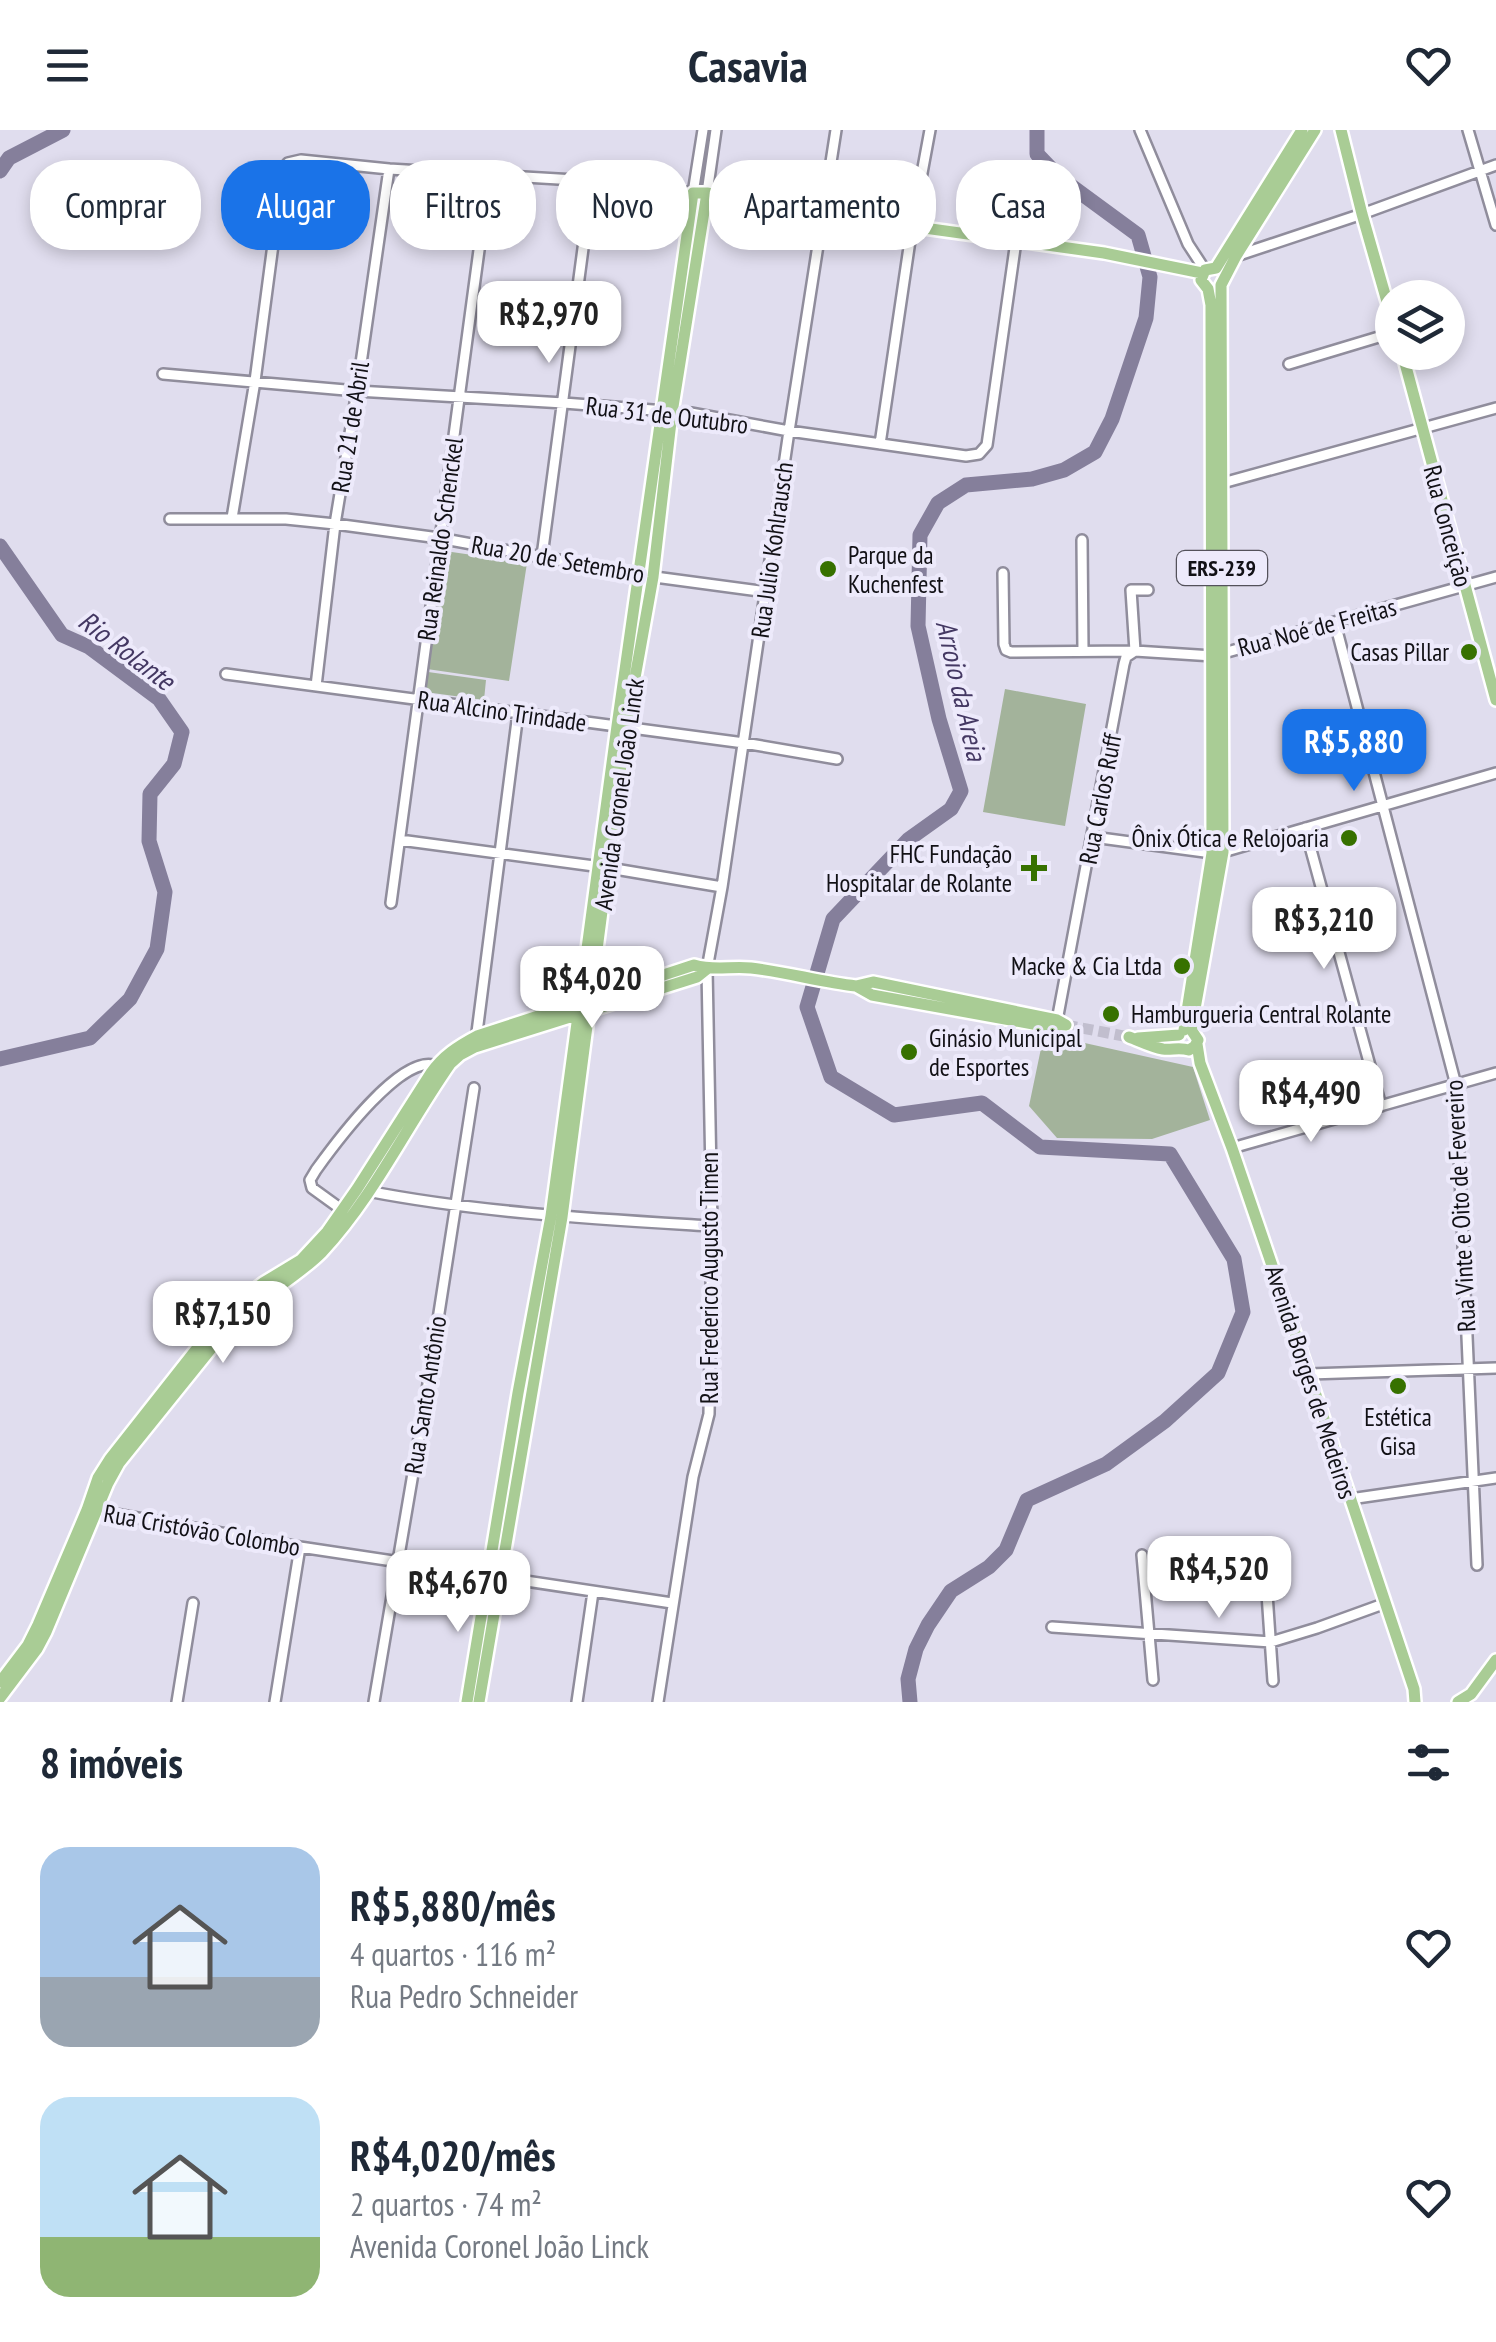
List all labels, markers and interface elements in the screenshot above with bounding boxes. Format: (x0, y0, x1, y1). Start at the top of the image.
text: Casavia (688, 36, 808, 94)
icon: menu (40, 38, 95, 93)
icon: heart (1401, 38, 1456, 93)
chip: Comprar (30, 160, 201, 250)
chip: Alugar (221, 160, 370, 250)
chip: Filtros (390, 160, 536, 250)
chip: Novo (556, 160, 689, 250)
chip: Apartamento (709, 160, 936, 250)
chip: Casa (956, 160, 1081, 250)
map controls (1375, 280, 1465, 370)
button: layers (1375, 280, 1465, 370)
pin: R$2,970 (457, 281, 641, 366)
text: R$2,970 (499, 292, 599, 334)
street label: Rua 21 de Abril (324, 359, 376, 495)
street label: Rua 31 de Outubro (584, 389, 750, 441)
street label: Rua Reinaldo Schenckel (410, 435, 470, 643)
street label: Rua Julio Kohlrausch (744, 460, 800, 640)
street label: Rua Conceição (1416, 462, 1480, 590)
street label: Rua 20 de Setembro (469, 528, 647, 590)
place label: Parque da Kuchenfest (848, 539, 944, 600)
road number: ERS-239 (1177, 551, 1267, 585)
marker: Parque da Kuchenfest (817, 558, 839, 580)
street label: Rua Noé de Freitas (1234, 590, 1400, 664)
water label: Rio Rolante (72, 602, 184, 700)
water label: Arroio da Areia (928, 616, 997, 766)
place label: Casas Pillar (1350, 636, 1449, 668)
marker: Casas Pillar (1458, 641, 1480, 663)
street label: Avenida Coronel João Linck (587, 676, 651, 912)
street label: Rua Alcino Trindade (416, 683, 588, 739)
pin: R$5,880 (1262, 709, 1446, 794)
text: R$5,880 (1304, 720, 1404, 762)
street label: Rua Carlos Ruff (1072, 730, 1129, 867)
place label: Ônix Ótica e Relojoaria (1132, 822, 1329, 854)
marker: Ônix Ótica e Relojoaria (1338, 827, 1360, 849)
place label: FHC Fundação Hospitalar de Rolante (826, 838, 1012, 899)
marker: FHC Fundação Hospitalar de Rolante (1021, 855, 1047, 881)
pin: R$3,210 (1232, 887, 1416, 972)
text: R$3,210 (1274, 898, 1374, 940)
pin: R$4,020 (500, 946, 684, 1031)
place label: Macke & Cia Ltda (1011, 950, 1162, 982)
marker: Macke & Cia Ltda (1171, 955, 1193, 977)
text: R$4,020 (542, 957, 642, 999)
place label: Hamburgueria Central Rolante (1131, 998, 1391, 1030)
marker: Hamburgueria Central Rolante (1100, 1003, 1122, 1025)
place label: Ginásio Municipal de Esportes (929, 1022, 1082, 1083)
marker: Ginásio Municipal de Esportes (898, 1041, 920, 1063)
pin: R$4,490 (1219, 1060, 1403, 1145)
text: R$4,490 (1261, 1071, 1361, 1113)
street label: Rua Vinte e Oito de Fevereiro (1437, 1079, 1483, 1333)
street label: Rua Frederico Augusto Timen (693, 1152, 725, 1404)
street label: Avenida Borges de Medeiros (1258, 1261, 1364, 1503)
pin: R$7,150 (131, 1281, 315, 1366)
text: R$7,150 (175, 1292, 271, 1334)
street label: Rua Santo Antônio (397, 1314, 453, 1476)
marker: Estética Gisa (1387, 1375, 1409, 1397)
place label: Estética Gisa (1364, 1401, 1432, 1462)
street label: Rua Cristóvão Colombo (101, 1497, 303, 1563)
pin: R$4,520 (1127, 1536, 1311, 1621)
text: R$4,520 (1169, 1547, 1269, 1589)
pin: R$4,670 (366, 1550, 550, 1635)
text: R$4,670 (408, 1561, 508, 1603)
text: 8 imóveis (40, 1735, 183, 1790)
icon: filters (1401, 1735, 1456, 1790)
text: R$5,880/mês (350, 1878, 556, 1933)
icon: home (120, 1887, 240, 2007)
icon: heart (1401, 1920, 1456, 1975)
text: 4 quartos · 116 m² (350, 1933, 556, 1975)
text: Rua Pedro Schneider (350, 1975, 578, 2017)
text: R$4,020/mês (350, 2128, 556, 2183)
icon: home (120, 2137, 240, 2257)
icon: heart (1401, 2170, 1456, 2225)
text: 2 quartos · 74 m² (350, 2183, 542, 2225)
text: Avenida Coronel João Linck (350, 2225, 649, 2267)

